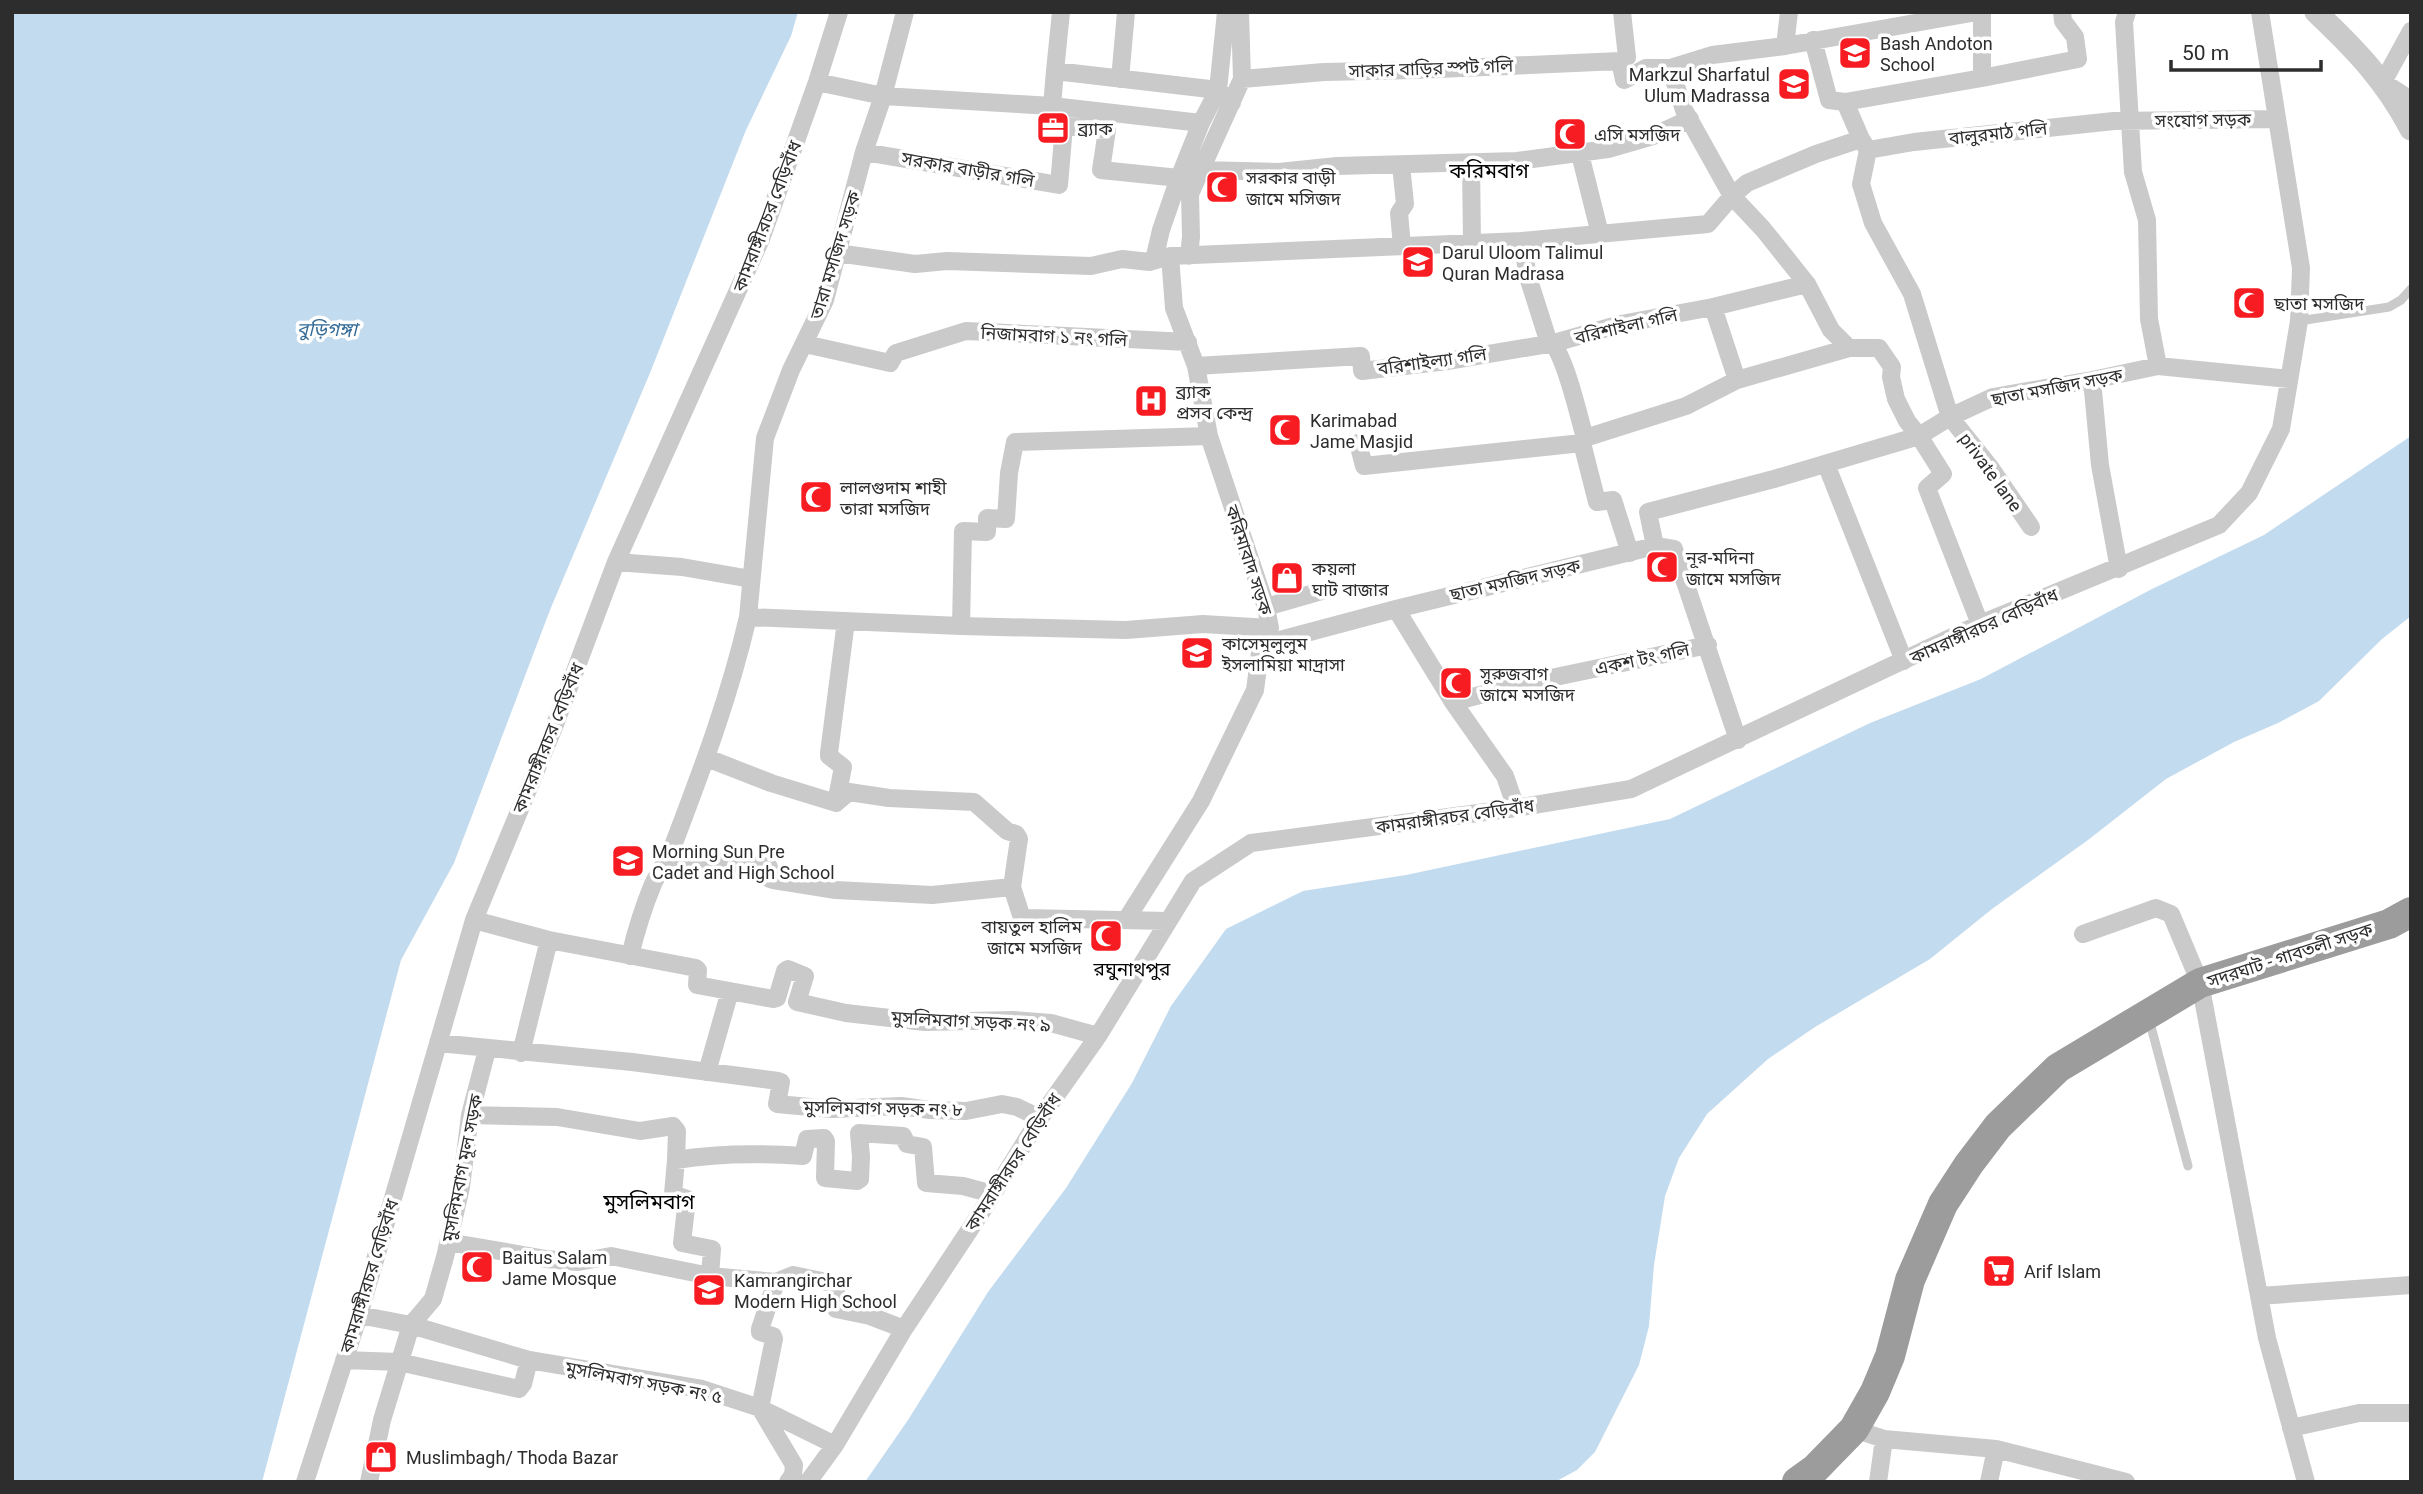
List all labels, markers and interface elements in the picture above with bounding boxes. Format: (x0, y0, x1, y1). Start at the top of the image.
scale bar (2171, 28, 2322, 72)
place label: Bash Andoton School (1880, 33, 1993, 75)
school or university icon: Bash Andoton School (1836, 34, 1874, 72)
text: 50 m (2182, 41, 2229, 65)
street label: সাকার বাড়ির স্পট গলি (1347, 55, 1514, 81)
place label: Markzul Sharfatul Ulum Madrassa (1629, 64, 1770, 106)
school or university icon: Markzul Sharfatul Ulum Madrassa (1775, 65, 1813, 103)
office icon: ব্র্যাক (1034, 109, 1072, 147)
street label: সংযোগ সড়ক (2154, 109, 2252, 131)
mosque icon: এসি মসজিদ (1551, 115, 1589, 153)
street label: বালুরমাঠ গলি (1947, 117, 2049, 150)
place label: ব্র্যাক (1077, 118, 1113, 139)
place label: এসি মসজিদ (1594, 124, 1681, 145)
street label: কামরাঙ্গীরচর বেড়িবাঁধ (728, 137, 806, 295)
street label: সরকার বাড়ীর গলি (899, 147, 1037, 191)
district label: করিমবাগ (1448, 159, 1529, 183)
place label: সরকার বাড়ী জামে মসিজদ (1245, 167, 1342, 209)
mosque icon: সরকার বাড়ী জামে মসিজদ (1203, 168, 1241, 206)
street label: তারা মসজিদ সড়ক (805, 188, 865, 323)
place label: Darul Uloom Talimul Quran Madrasa (1442, 242, 1603, 284)
school or university icon: Darul Uloom Talimul Quran Madrasa (1399, 243, 1437, 281)
mosque icon: ছাতা মসজিদ (2230, 284, 2268, 322)
place label: ছাতা মসজিদ (2273, 293, 2365, 314)
street label: বরিশাইলা গলি (1572, 304, 1680, 348)
water label: বুড়িগঙ্গা (297, 318, 361, 341)
street label: নিজামবাগ ১ নং গলি (979, 322, 1129, 350)
street label: বরিশাইল্যা গলি (1375, 343, 1489, 379)
street label: ছাতা মসজিদ সড়ক (1989, 364, 2125, 410)
place label: ব্র্যাক প্রসব কেন্দ্র (1175, 381, 1254, 423)
hospital icon: ব্র্যাক প্রসব কেন্দ্র (1132, 382, 1170, 420)
place label: Karimabad Jame Masjid (1310, 410, 1413, 452)
mosque icon: Karimabad Jame Masjid (1266, 411, 1304, 449)
street label: private lane (1955, 428, 2027, 516)
place label: লালগুদাম শাহী তারা মসজিদ (839, 477, 947, 519)
mosque icon: লালগুদাম শাহী তারা মসজিদ (797, 478, 835, 516)
street label: করিমাবাদ সড়ক (1221, 501, 1277, 618)
place label: নূর-মদিনা জামে মসজিদ (1685, 547, 1782, 589)
mosque icon: নূর-মদিনা জামে মসজিদ (1643, 548, 1681, 586)
street label: ছাতা মসজিদ সড়ক (1447, 555, 1583, 605)
place label: কয়লা ঘাট বাজার (1311, 558, 1389, 600)
shop icon: কয়লা ঘাট বাজার (1268, 559, 1306, 597)
street label: কামরাঙ্গীরচর বেড়িবাঁধ (1906, 584, 2061, 668)
place label: কাসেমুলুলুম ইসলামিয়া মাদ্রাসা (1221, 633, 1345, 675)
school or university icon: কাসেমুলুলুম ইসলামিয়া মাদ্রাসা (1178, 634, 1216, 672)
street label: একশ টং গলি (1593, 639, 1692, 679)
street label: কামরাঙ্গীরচর বেড়িবাঁধ (508, 660, 588, 817)
place label: সুরুজবাগ জামে মসজিদ (1479, 663, 1576, 705)
mosque icon: সুরুজবাগ জামে মসজিদ (1437, 664, 1475, 702)
street label: কামরাঙ্গীরচর বেড়িবাঁধ (1373, 794, 1536, 838)
place label: Morning Sun Pre Cadet and High School (652, 841, 835, 883)
school or university icon: Morning Sun Pre Cadet and High School (609, 842, 647, 880)
place label: বায়তুল হালিম জামে মসজিদ (981, 916, 1083, 958)
mosque icon: বায়তুল হালিম জামে মসজিদ (1087, 917, 1125, 955)
street label: সদরঘাট - গাবতলী সড়ক (2204, 918, 2376, 992)
district label: রঘুনাথপুর (1093, 958, 1171, 981)
street label: মুসলিমবাগ সড়ক নং ৯ (890, 1006, 1051, 1037)
street label: কামরাঙ্গীরচর বেড়িবাঁধ (960, 1089, 1065, 1236)
street label: মুসলিমবাগ মূল সড়ক (437, 1092, 488, 1245)
street label: মুসলিমবাগ সড়ক নং ৮ (802, 1096, 963, 1121)
district label: মুসলিমবাগ (602, 1190, 695, 1214)
street label: কামরাঙ্গীরচর বেড়িবাঁধ (335, 1196, 402, 1356)
place label: Baitus Salam Jame Mosque (502, 1247, 617, 1289)
mosque icon: Baitus Salam Jame Mosque (458, 1248, 496, 1286)
supermarket icon: Arif Islam (1980, 1252, 2018, 1290)
place label: Arif Islam (2024, 1261, 2101, 1282)
place label: Kamrangirchar Modern High School (734, 1270, 897, 1312)
school or university icon: Kamrangirchar Modern High School (690, 1271, 728, 1309)
street label: মুসলিমবাগ সড়ক নং ৫ (562, 1356, 724, 1409)
shop icon: Muslimbagh/ Thoda Bazar (362, 1438, 400, 1476)
place label: Muslimbagh/ Thoda Bazar (406, 1447, 618, 1468)

